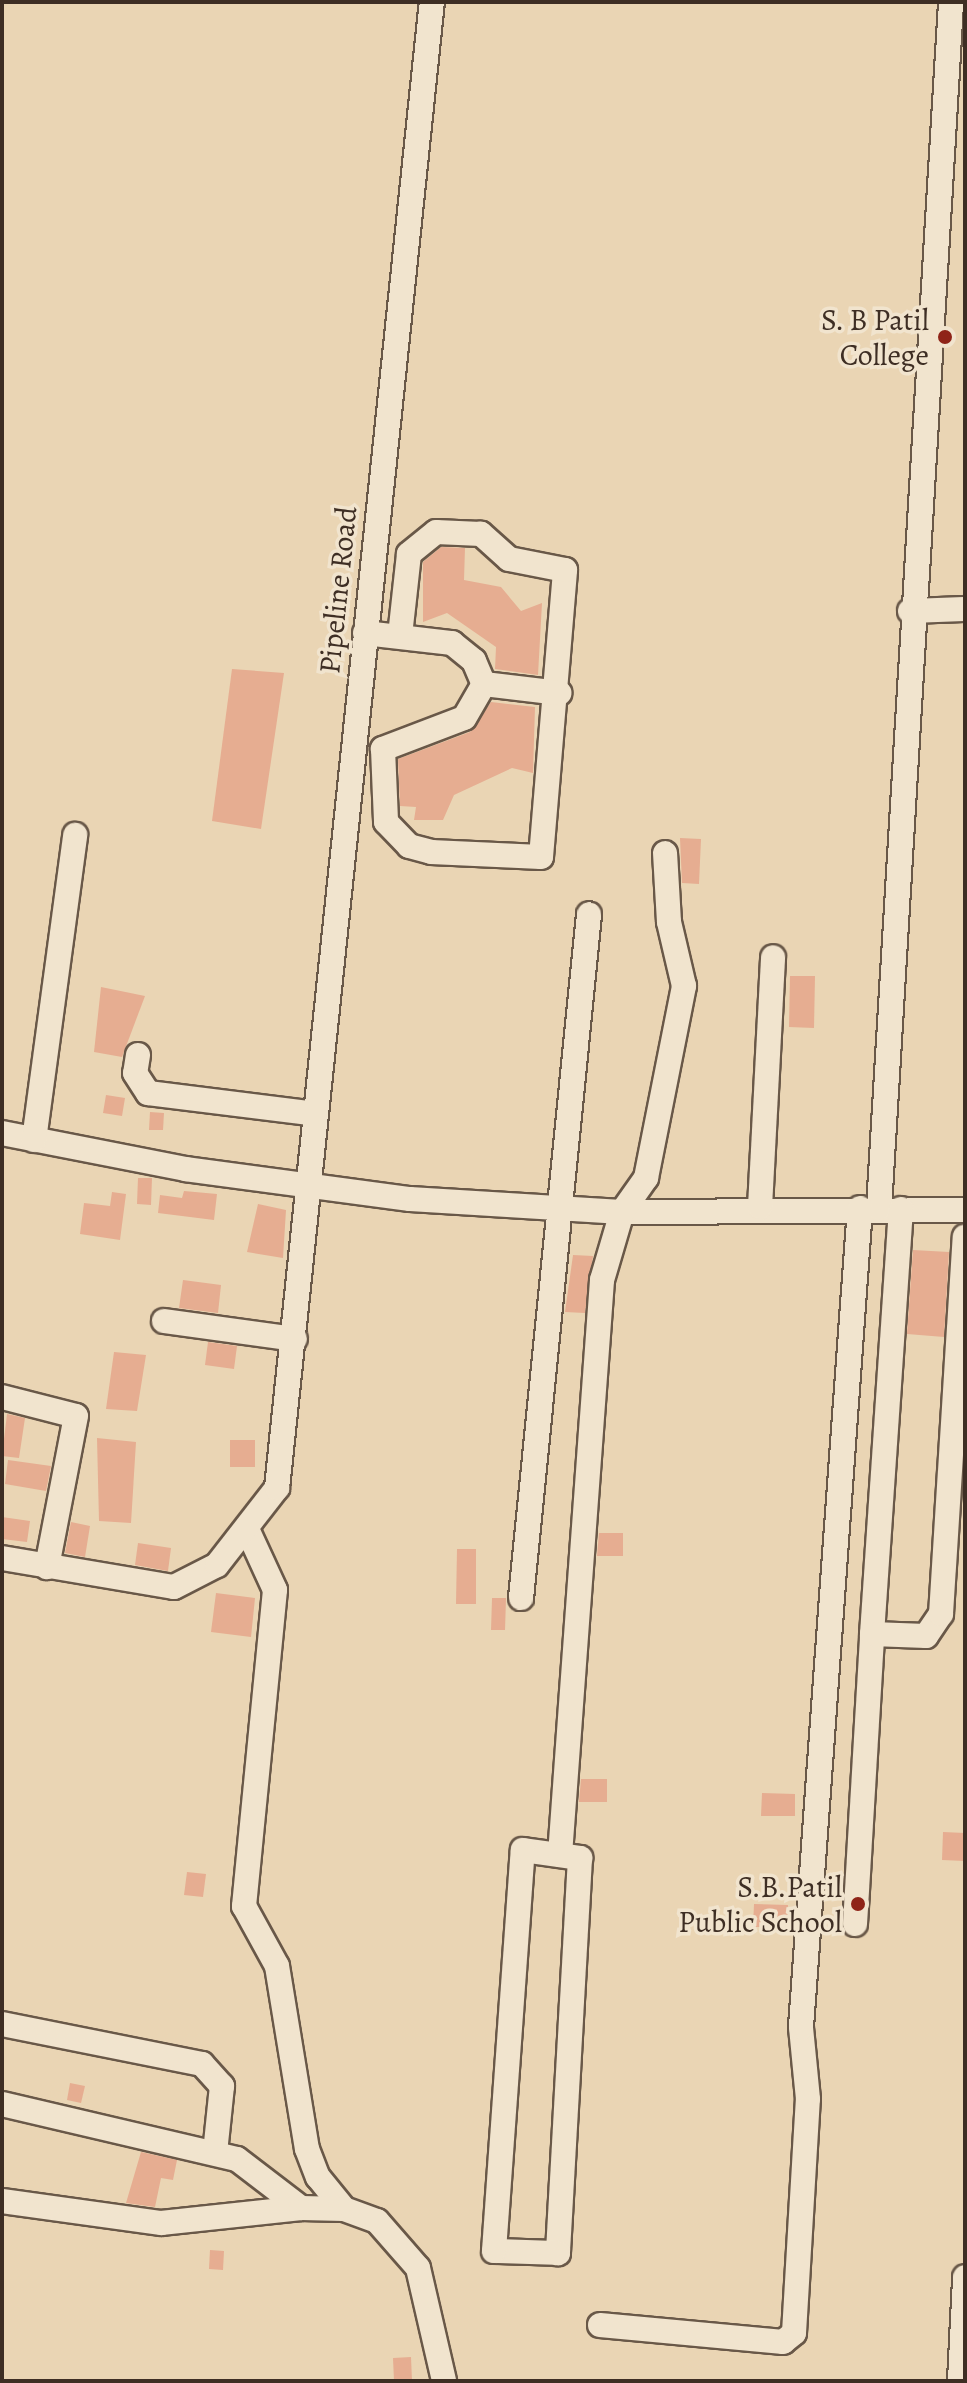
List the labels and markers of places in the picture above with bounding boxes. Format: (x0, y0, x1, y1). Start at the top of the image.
place label: S. B Patil College (820, 302, 929, 372)
marker: S. B Patil College (936, 328, 954, 346)
place label: S.B.Patil Public School (678, 1869, 842, 1940)
marker: S.B.Patil Public School (849, 1895, 867, 1913)

